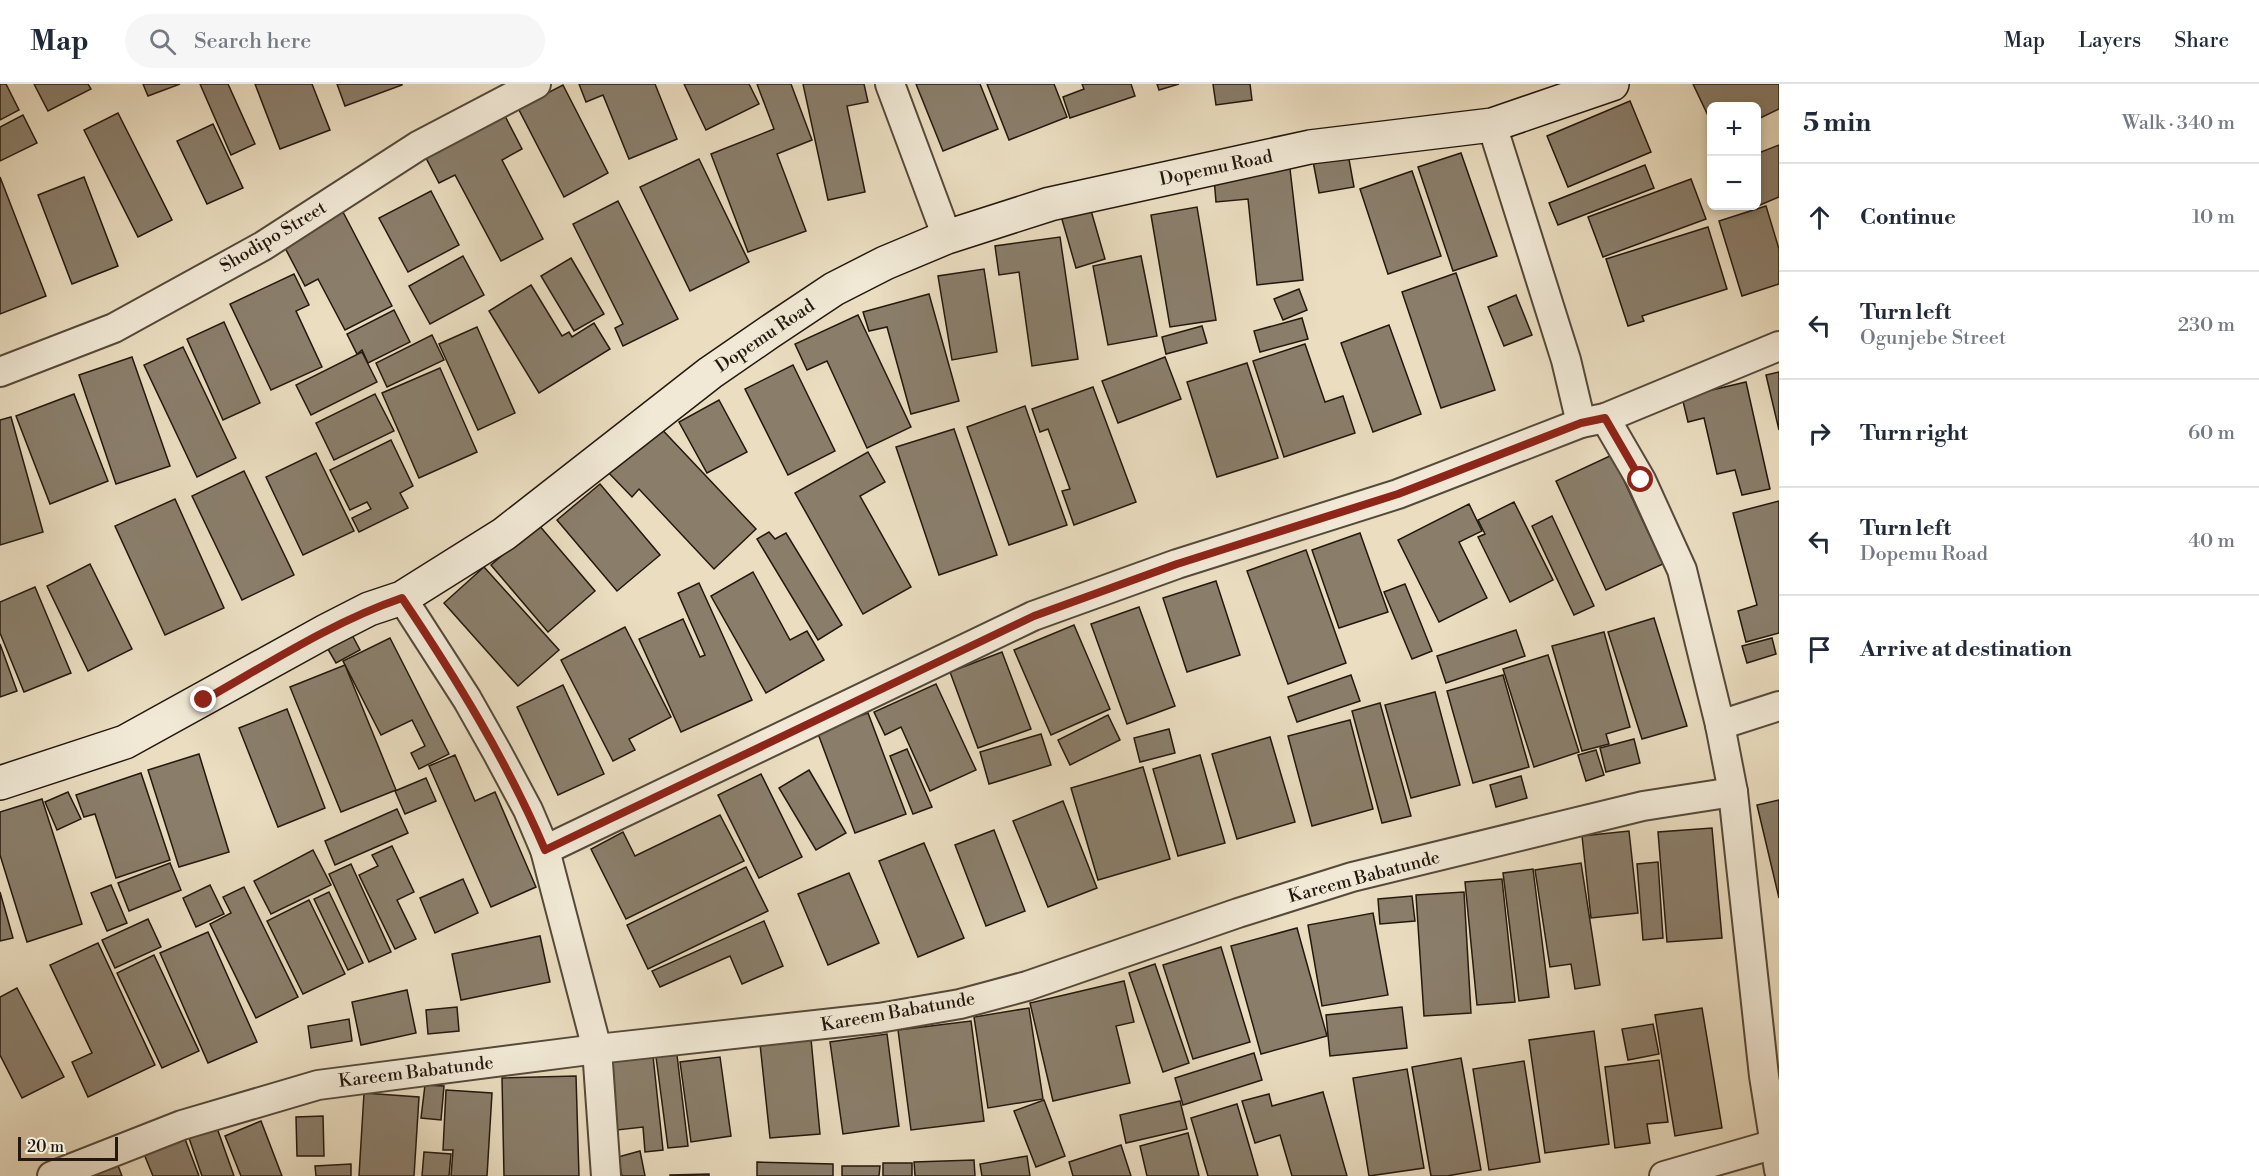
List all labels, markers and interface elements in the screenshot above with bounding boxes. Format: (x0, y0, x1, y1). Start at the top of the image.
search box (125, 14, 545, 68)
text: Map (30, 24, 89, 59)
icon: search (146, 25, 179, 58)
text: Search here (194, 28, 311, 55)
text: Map (2004, 28, 2045, 54)
text: Layers (2078, 28, 2141, 54)
text: Share (2174, 28, 2229, 54)
map controls (1707, 102, 1761, 210)
button: + (1707, 102, 1761, 156)
text: 5 min (1803, 107, 1871, 139)
text: Walk · 340 m (2122, 111, 2235, 136)
street label: Dopemu Road (1157, 145, 1275, 191)
button: − (1707, 156, 1761, 210)
street label: Shodipo Street (215, 196, 331, 278)
icon: ahead (1803, 201, 1836, 234)
text: Continue (1860, 204, 1956, 231)
text: 10 m (2192, 205, 2235, 230)
street label: Dopemu Road (711, 294, 820, 378)
text: Turn left (1860, 299, 1951, 326)
icon: left (1803, 309, 1836, 342)
text: 230 m (2178, 313, 2235, 338)
text: Ogunjebe Street (1860, 326, 2006, 351)
icon: right (1803, 417, 1836, 450)
text: Turn right (1860, 420, 1968, 447)
text: 60 m (2188, 421, 2235, 446)
route start (1627, 466, 1653, 492)
text: Turn left (1860, 515, 1951, 542)
icon: left (1803, 525, 1836, 558)
text: 40 m (2188, 529, 2235, 554)
text: Dopemu Road (1860, 542, 1988, 567)
icon: arrive (1803, 633, 1836, 666)
text: Arrive at destination (1860, 636, 2072, 663)
route end (190, 686, 216, 712)
street label: Kareem Babatunde (1286, 846, 1442, 908)
street label: Kareem Babatunde (819, 987, 977, 1037)
street label: Kareem Babatunde (337, 1051, 495, 1093)
scale bar (18, 1134, 118, 1162)
text: 20 m (27, 1137, 64, 1157)

